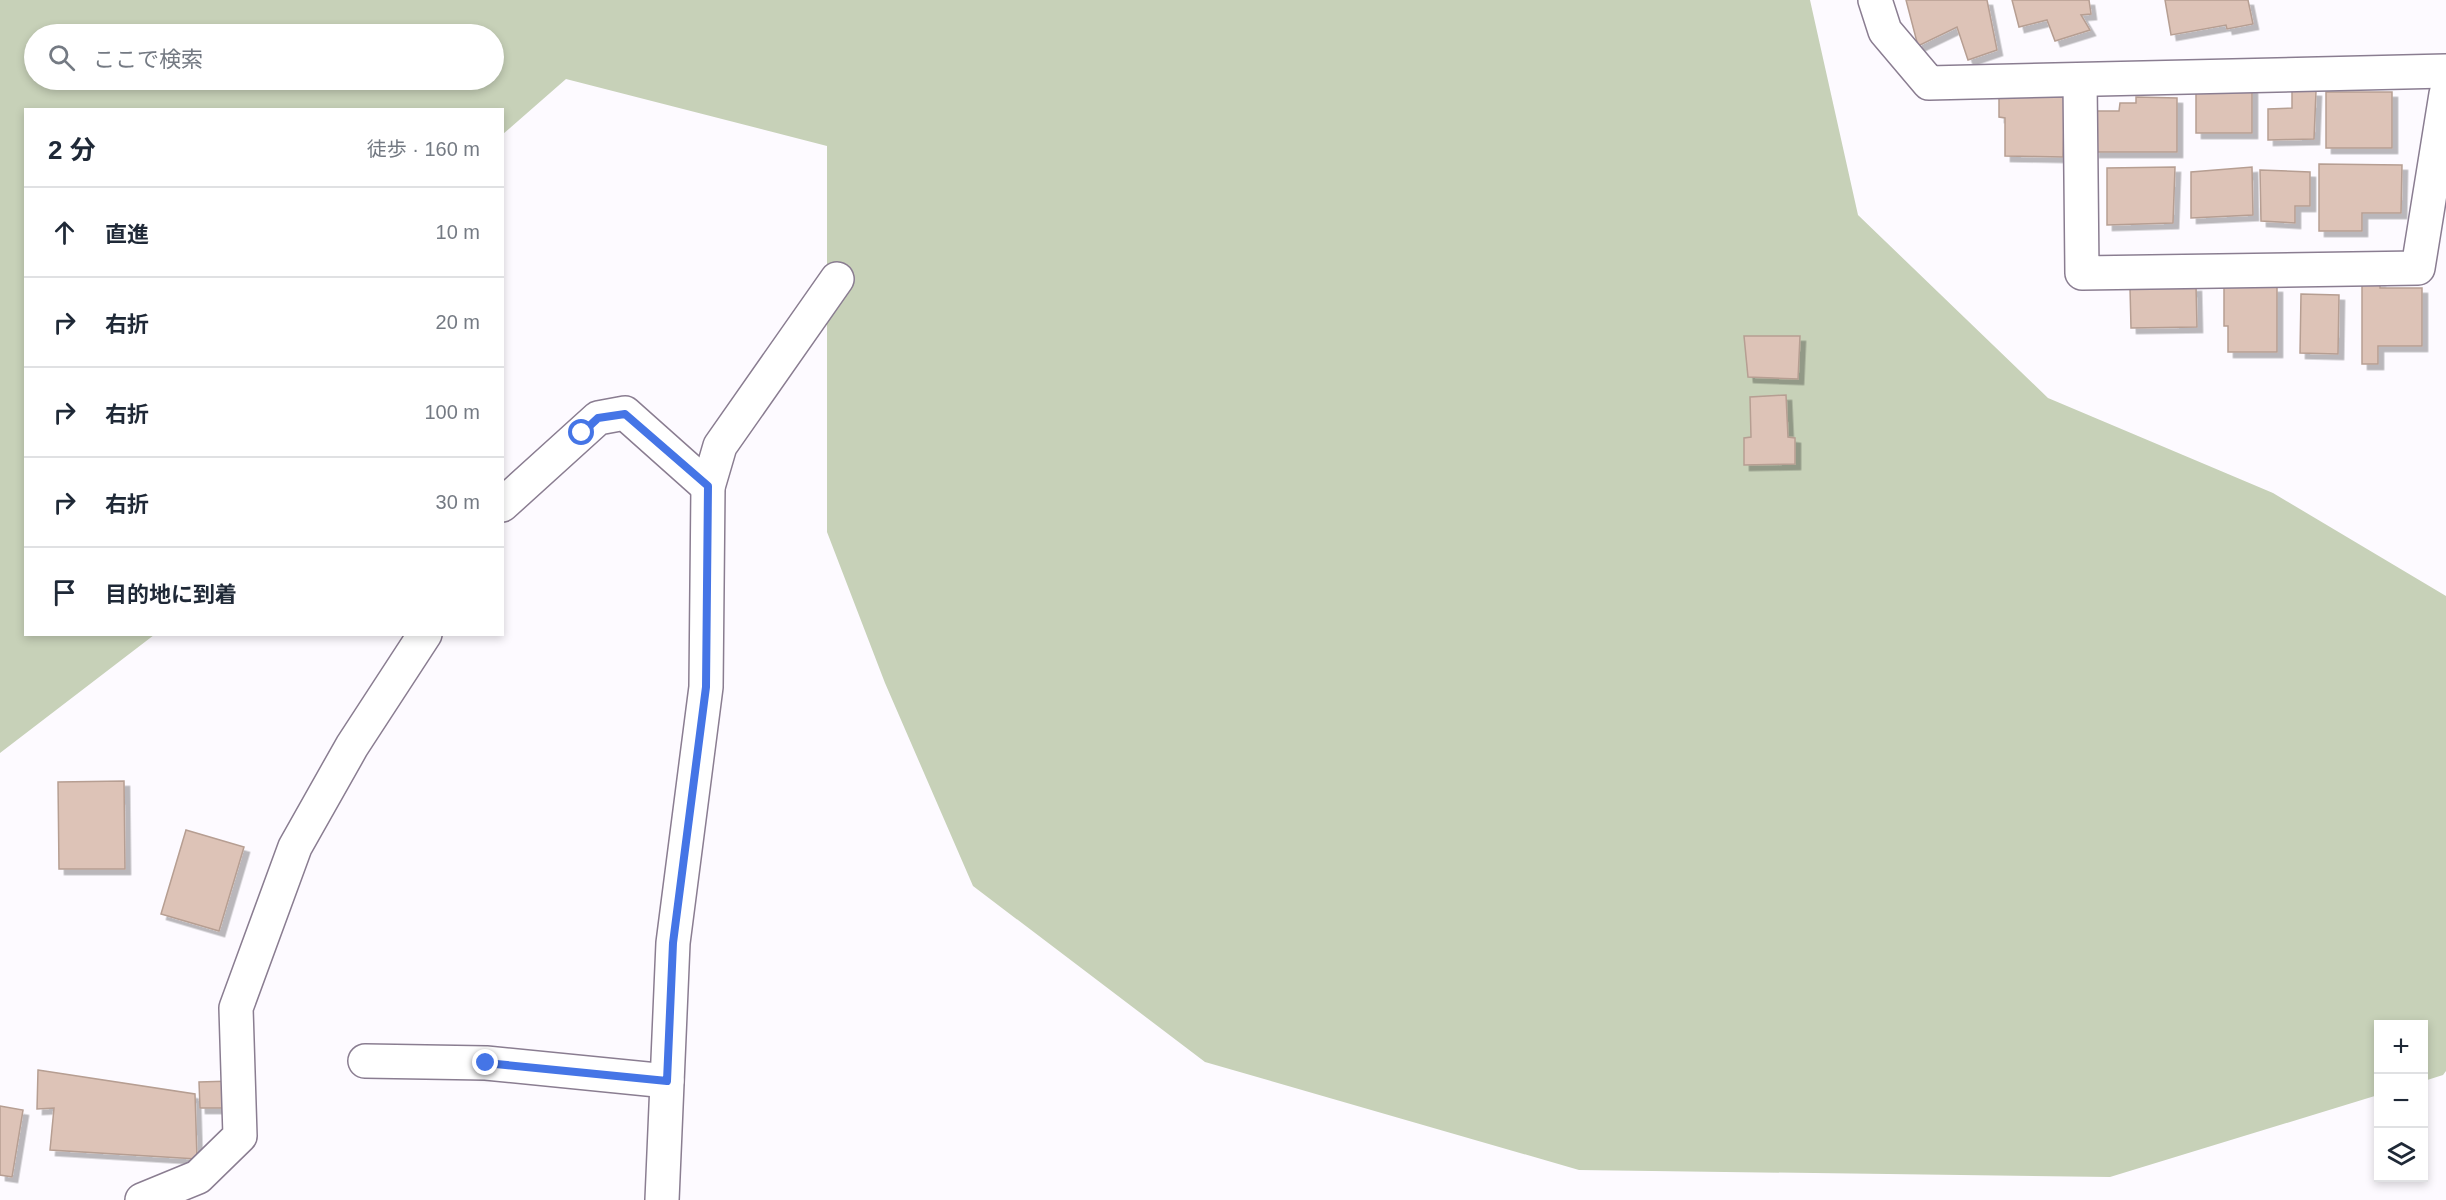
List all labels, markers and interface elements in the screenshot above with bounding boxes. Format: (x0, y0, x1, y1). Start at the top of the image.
search box (24, 24, 504, 90)
icon: search (45, 41, 78, 74)
text: ここで検索 (93, 47, 203, 72)
text: 2 分 (48, 135, 96, 165)
text: 徒歩 · 160 m (367, 138, 480, 160)
icon: ahead (48, 216, 81, 249)
text: 10 m (436, 221, 480, 243)
text: 直進 (105, 222, 149, 247)
icon: right (48, 306, 81, 339)
text: 20 m (436, 311, 480, 333)
text: 右折 (105, 312, 149, 337)
icon: right (48, 396, 81, 429)
text: 100 m (424, 401, 480, 423)
text: 右折 (105, 402, 149, 427)
route start (568, 419, 594, 445)
icon: right (48, 486, 81, 519)
text: 30 m (436, 491, 480, 513)
text: 右折 (105, 492, 149, 517)
icon: arrive (48, 576, 81, 609)
text: 目的地に到着 (105, 582, 237, 607)
map controls (2374, 1020, 2428, 1182)
button: + (2374, 1020, 2428, 1074)
route end (472, 1049, 498, 1075)
button: − (2374, 1074, 2428, 1128)
button: layers (2374, 1128, 2428, 1182)

